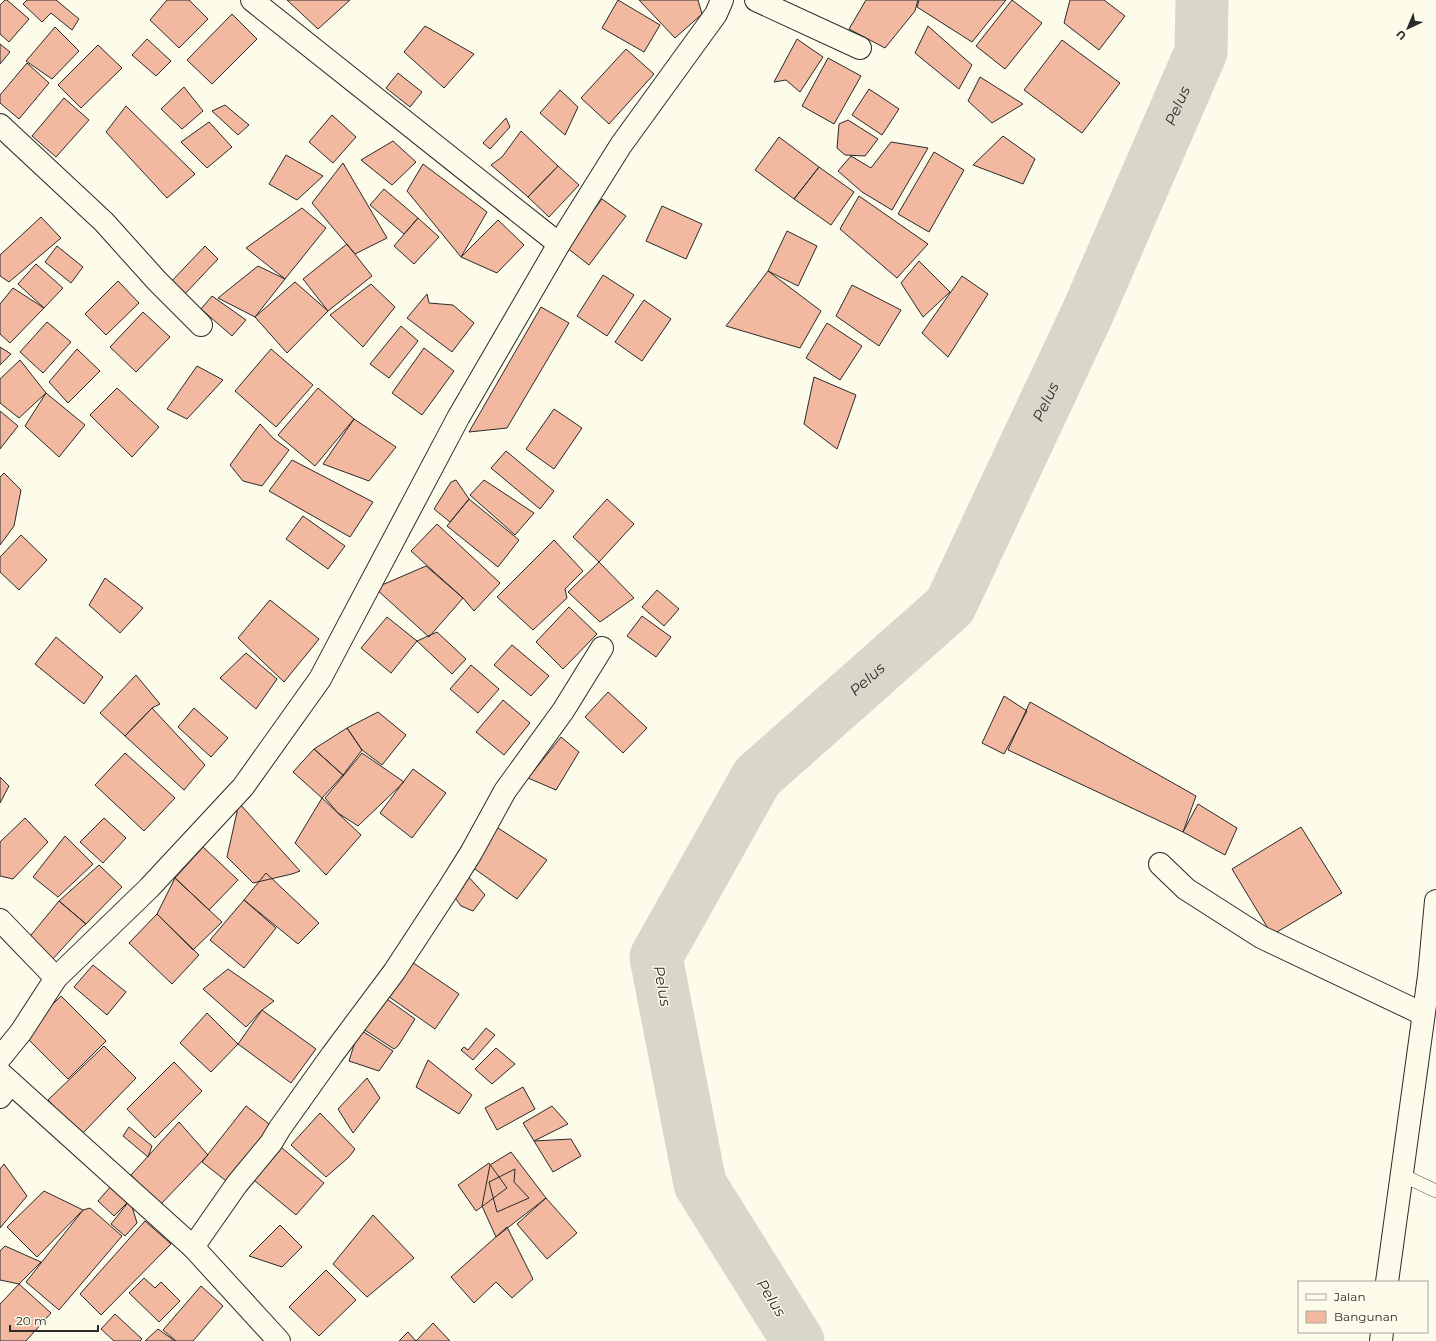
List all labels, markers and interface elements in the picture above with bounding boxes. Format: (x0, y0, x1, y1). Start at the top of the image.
north arrow (1388, 8, 1428, 48)
text: U (1393, 27, 1409, 43)
water label: Pelus (1160, 82, 1194, 128)
water label: Pelus (1028, 378, 1063, 424)
water label: Pelus (845, 658, 889, 700)
water label: Pelus (649, 964, 676, 1009)
water label: Pelus (752, 1275, 791, 1321)
legend (1298, 1281, 1428, 1333)
text: Jalan (1333, 1289, 1366, 1304)
scale bar (10, 1307, 98, 1333)
text: Bangunan (1334, 1309, 1398, 1324)
text: 20 m (16, 1313, 47, 1328)

